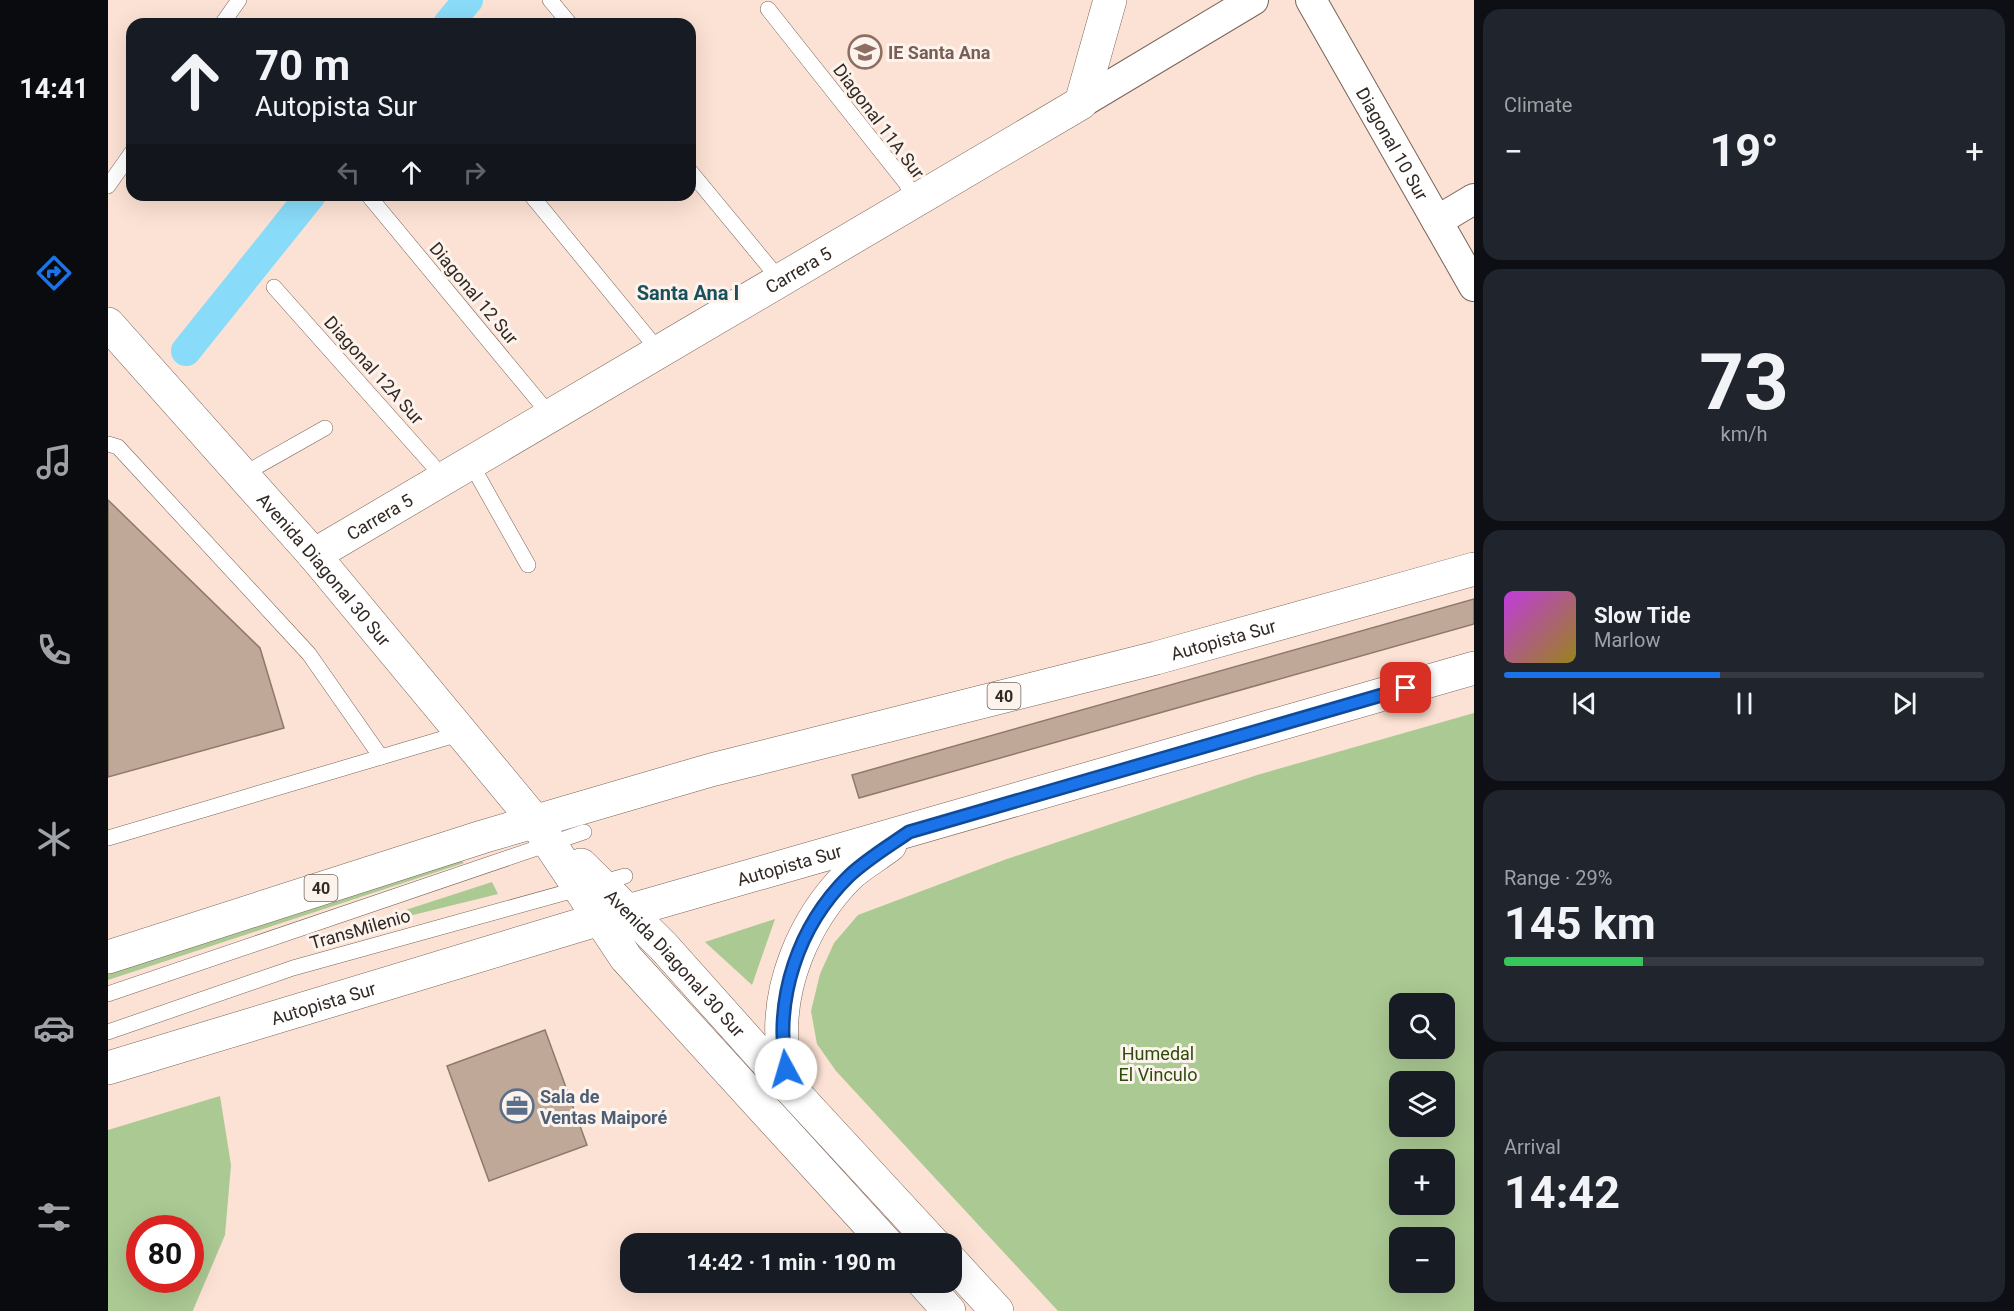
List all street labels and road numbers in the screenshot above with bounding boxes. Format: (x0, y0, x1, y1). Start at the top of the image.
street label: Diagonal 11A Sur (829, 60, 929, 182)
street label: Diagonal 10 Sur (1352, 83, 1433, 203)
street label: Diagonal 12 Sur (425, 238, 523, 348)
street label: Carrera 5 (761, 242, 835, 297)
street label: Diagonal 12A Sur (320, 312, 428, 428)
street label: Avenida Diagonal 30 Sur (253, 488, 395, 650)
street label: Carrera 5 (343, 489, 416, 544)
street label: Autopista Sur (1168, 615, 1278, 664)
road number: 40 (988, 683, 1020, 709)
street label: Autopista Sur (734, 840, 844, 890)
road number: 40 (304, 875, 338, 901)
street label: Avenida Diagonal 30 Sur (601, 885, 750, 1041)
street label: TransMilenio (307, 905, 413, 953)
street label: Autopista Sur (268, 977, 378, 1029)

